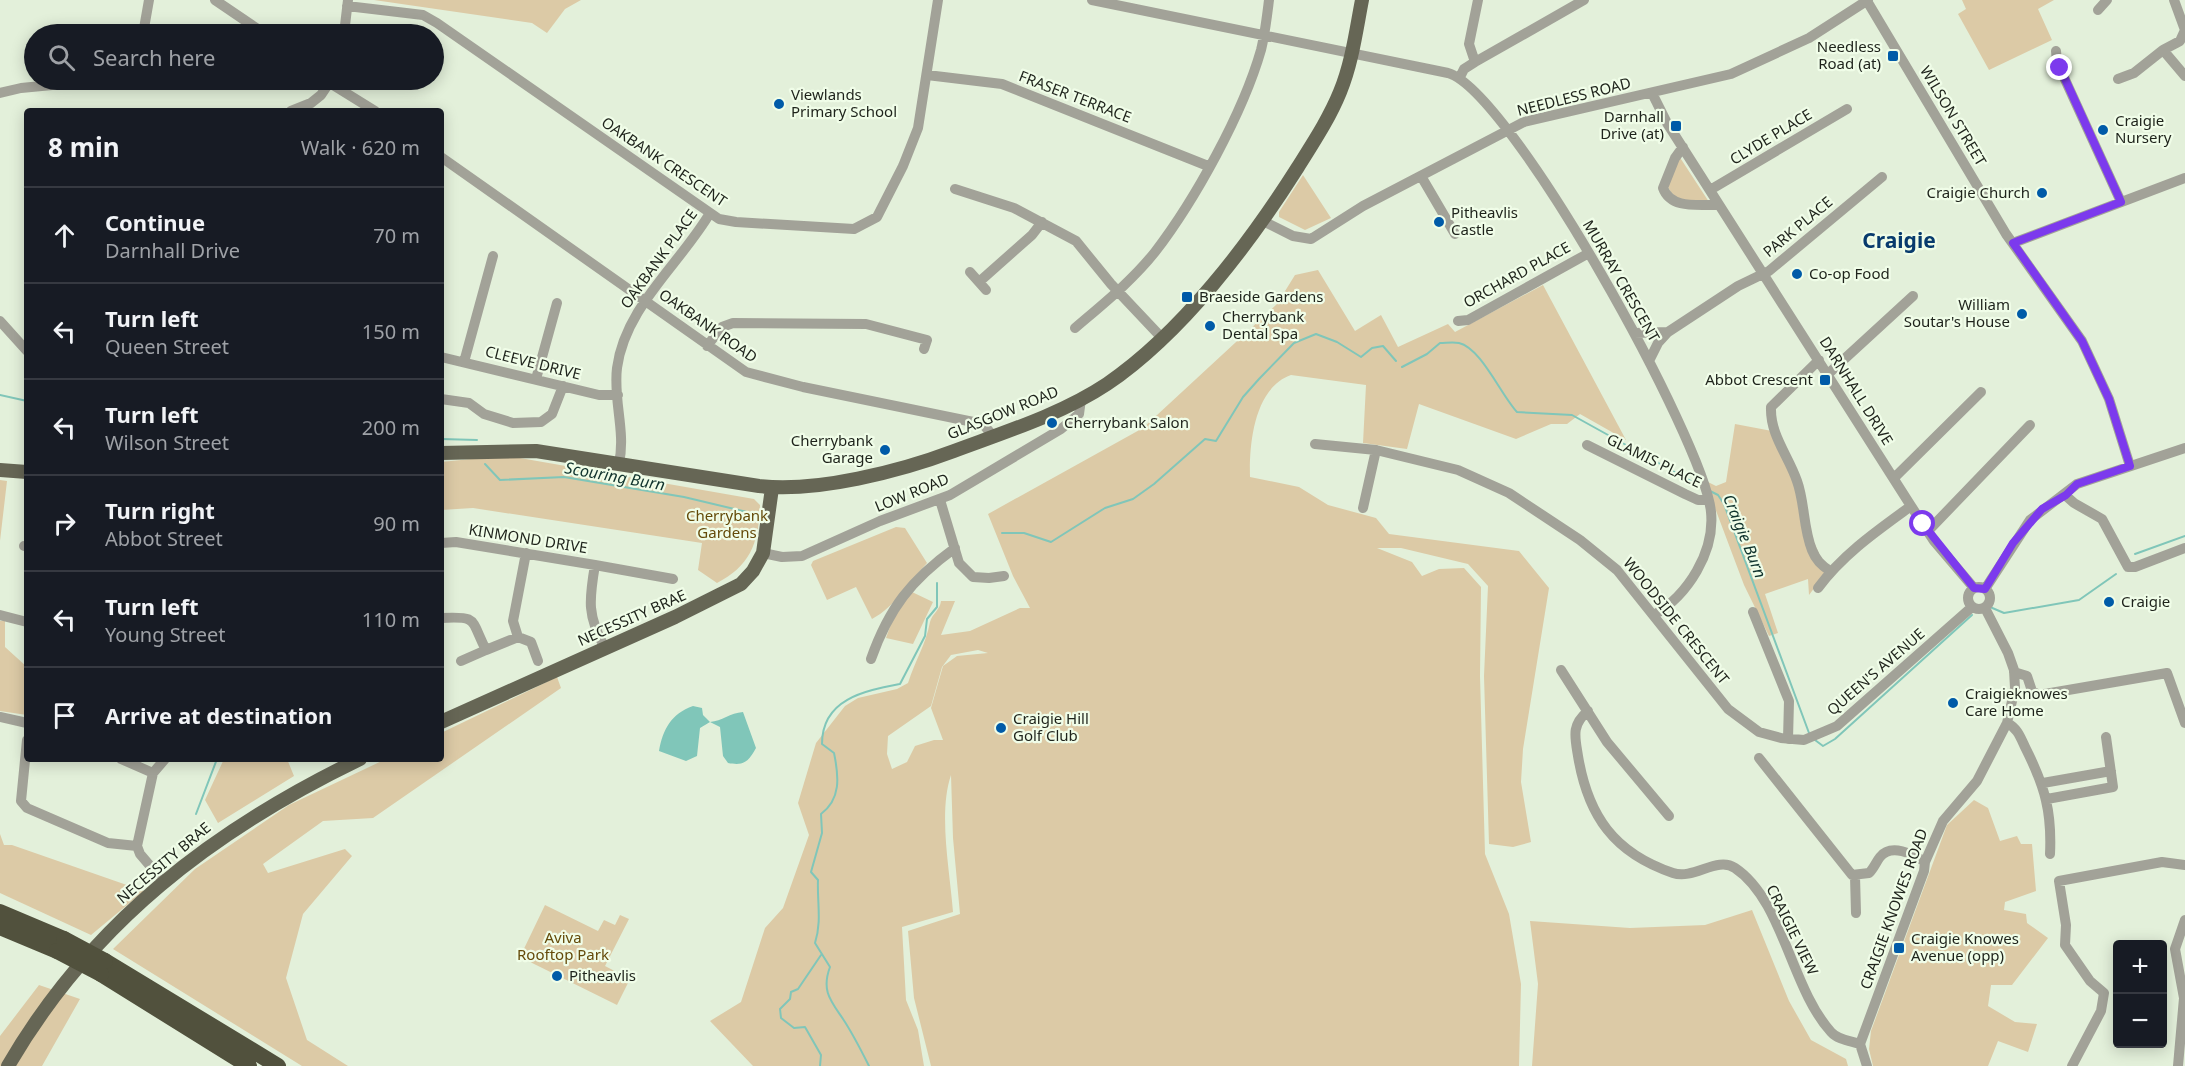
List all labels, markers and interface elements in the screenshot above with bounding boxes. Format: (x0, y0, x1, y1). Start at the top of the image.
search box (24, 24, 444, 90)
place label: Needless Road (at) (1817, 36, 1881, 73)
icon: search (45, 41, 78, 74)
text: Search here (93, 42, 215, 72)
marker: Needless Road (at) (1886, 49, 1900, 63)
route end (2046, 54, 2072, 80)
street label: WILSON STREET (1916, 62, 1992, 170)
street label: FRASER TERRACE (1016, 65, 1134, 127)
street label: NEEDLESS ROAD (1515, 72, 1633, 120)
place label: Viewlands Primary School (791, 84, 897, 121)
marker: Viewlands Primary School (772, 97, 786, 111)
street label: CLYDE PLACE (1726, 104, 1815, 169)
place label: Darnhall Drive (at) (1600, 106, 1664, 143)
place label: Craigie Nursery (2115, 110, 2172, 147)
street label: OAKBANK CRESCENT (598, 112, 732, 211)
marker: Darnhall Drive (at) (1669, 119, 1683, 133)
marker: Craigie Nursery (2096, 123, 2110, 137)
text: 8 min (48, 129, 120, 165)
text: Walk · 620 m (301, 134, 420, 161)
place label: Craigie Church (1926, 182, 2030, 202)
marker: Craigie Church (2035, 186, 2049, 200)
street label: PARK PLACE (1759, 191, 1836, 261)
place label: Pitheavlis Castle (1451, 202, 1518, 239)
street label: OAKBANK PLACE (615, 205, 701, 312)
text: Continue (105, 207, 205, 237)
marker: Pitheavlis Castle (1432, 215, 1446, 229)
street label: MURRAY CRESCENT (1579, 216, 1665, 345)
icon: ahead (48, 219, 81, 252)
text: 70 m (373, 222, 420, 249)
district label: Craigie (1862, 226, 1936, 254)
street label: ORCHARD PLACE (1459, 236, 1574, 312)
text: Darnhall Drive (105, 237, 240, 264)
place label: Co-op Food (1809, 263, 1890, 283)
marker: Co-op Food (1790, 267, 1804, 281)
street label: OAKBANK ROAD (656, 284, 762, 367)
place label: Braeside Gardens (1199, 286, 1324, 306)
marker: Braeside Gardens (1180, 290, 1194, 304)
place label: William Soutar's House (1904, 294, 2010, 331)
text: Turn left (105, 303, 199, 333)
place label: Cherrybank Dental Spa (1222, 306, 1304, 343)
marker: William Soutar's House (2015, 307, 2029, 321)
icon: left (48, 315, 81, 348)
text: 150 m (362, 318, 420, 345)
marker: Cherrybank Dental Spa (1203, 319, 1217, 333)
text: Queen Street (105, 333, 229, 360)
street label: DARNHALL DRIVE (1816, 333, 1898, 448)
street label: CLEEVE DRIVE (483, 340, 583, 384)
place label: Abbot Crescent (1705, 369, 1814, 389)
marker: Abbot Crescent (1818, 373, 1832, 387)
street label: GLASGOW ROAD (944, 381, 1061, 443)
text: Turn left (105, 399, 199, 429)
icon: left (48, 411, 81, 444)
place label: Cherrybank Salon (1064, 412, 1189, 432)
text: 200 m (362, 414, 420, 441)
marker: Cherrybank Salon (1045, 416, 1059, 430)
street label: GLAMIS PLACE (1604, 428, 1705, 492)
text: Wilson Street (105, 429, 229, 456)
place label: Cherrybank Garage (791, 430, 873, 467)
marker: Cherrybank Garage (878, 443, 892, 457)
water label: Scouring Burn (563, 456, 667, 496)
street label: LOW ROAD (872, 468, 952, 516)
water label: Craigie Burn (1718, 491, 1772, 581)
text: Turn right (105, 495, 215, 525)
park label: Cherrybank Gardens (686, 505, 768, 542)
icon: right (48, 507, 81, 540)
text: 90 m (373, 510, 420, 537)
route start (1909, 510, 1935, 536)
street label: KINMOND DRIVE (467, 519, 589, 557)
text: Abbot Street (105, 525, 223, 552)
street label: WOODSIDE CRESCENT (1619, 553, 1735, 688)
street label: NECESSITY BRAE (574, 584, 689, 650)
text: Turn left (105, 591, 199, 621)
place label: Craigie (2121, 591, 2170, 611)
marker: Craigie (2102, 595, 2116, 609)
icon: left (48, 603, 81, 636)
text: 110 m (362, 606, 420, 633)
text: Young Street (105, 621, 225, 648)
street label: QUEEN'S AVENUE (1822, 623, 1928, 719)
place label: Craigieknowes Care Home (1965, 683, 2068, 720)
marker: Craigieknowes Care Home (1946, 696, 1960, 710)
icon: arrive (48, 699, 81, 732)
text: Arrive at destination (105, 700, 332, 730)
place label: Craigie Hill Golf Club (1013, 708, 1089, 745)
marker: Craigie Hill Golf Club (994, 721, 1008, 735)
street label: NECESSITY BRAE (112, 817, 215, 907)
street label: CRAIGIE KNOWES ROAD (1855, 825, 1931, 992)
street label: CRAIGIE VIEW (1762, 881, 1823, 978)
park label: Aviva Rooftop Park (517, 927, 609, 964)
place label: Craigie Knowes Avenue (opp) (1911, 928, 2019, 965)
map controls (2113, 940, 2167, 1048)
button: + (2113, 940, 2167, 994)
marker: Craigie Knowes Avenue (opp) (1892, 941, 1906, 955)
place label: Pitheavlis (569, 965, 636, 985)
marker: Pitheavlis (550, 969, 564, 983)
button: − (2113, 994, 2167, 1048)

